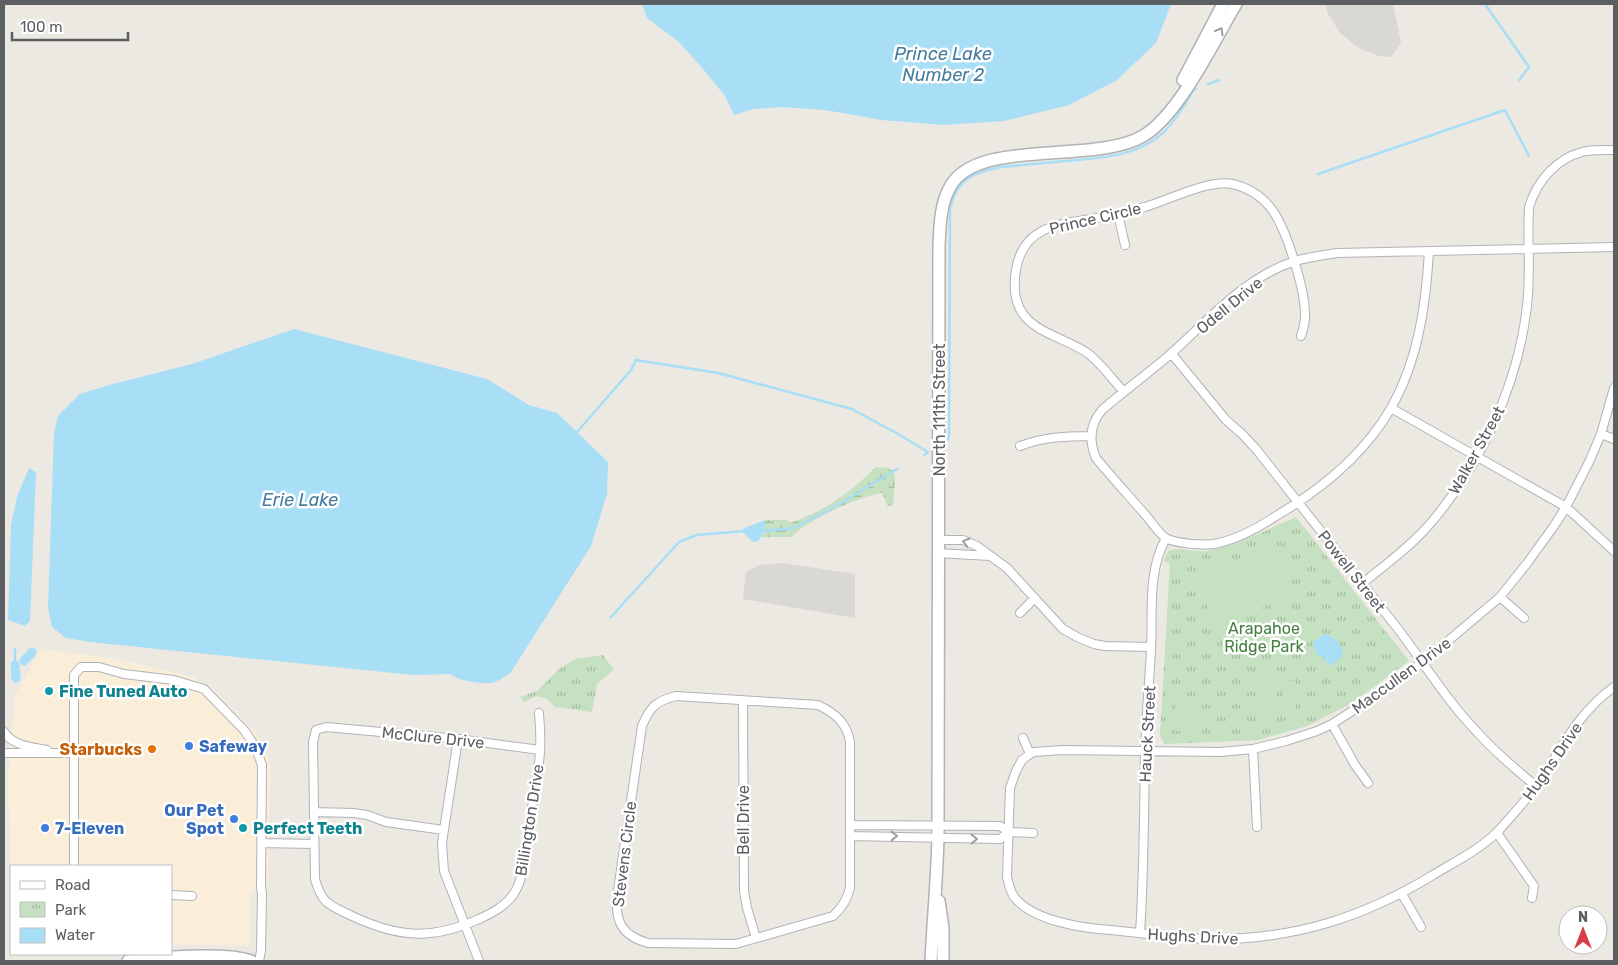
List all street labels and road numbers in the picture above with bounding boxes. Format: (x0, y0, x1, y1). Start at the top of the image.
street label: Prince Circle (1047, 199, 1143, 238)
street label: Odell Drive (1192, 273, 1266, 338)
street label: North 111th Street (930, 343, 949, 477)
street label: Walker Street (1444, 403, 1508, 498)
street label: Powell Street (1314, 527, 1389, 616)
street label: Maccullen Drive (1348, 633, 1455, 718)
street label: Hauck Street (1135, 685, 1160, 783)
street label: Hughs Drive (1519, 719, 1586, 804)
street label: McClure Drive (381, 723, 485, 752)
street label: Billington Drive (511, 763, 548, 877)
street label: Bell Drive (734, 785, 753, 855)
street label: Stevens Circle (609, 800, 640, 908)
street label: Hughs Drive (1147, 925, 1239, 948)

